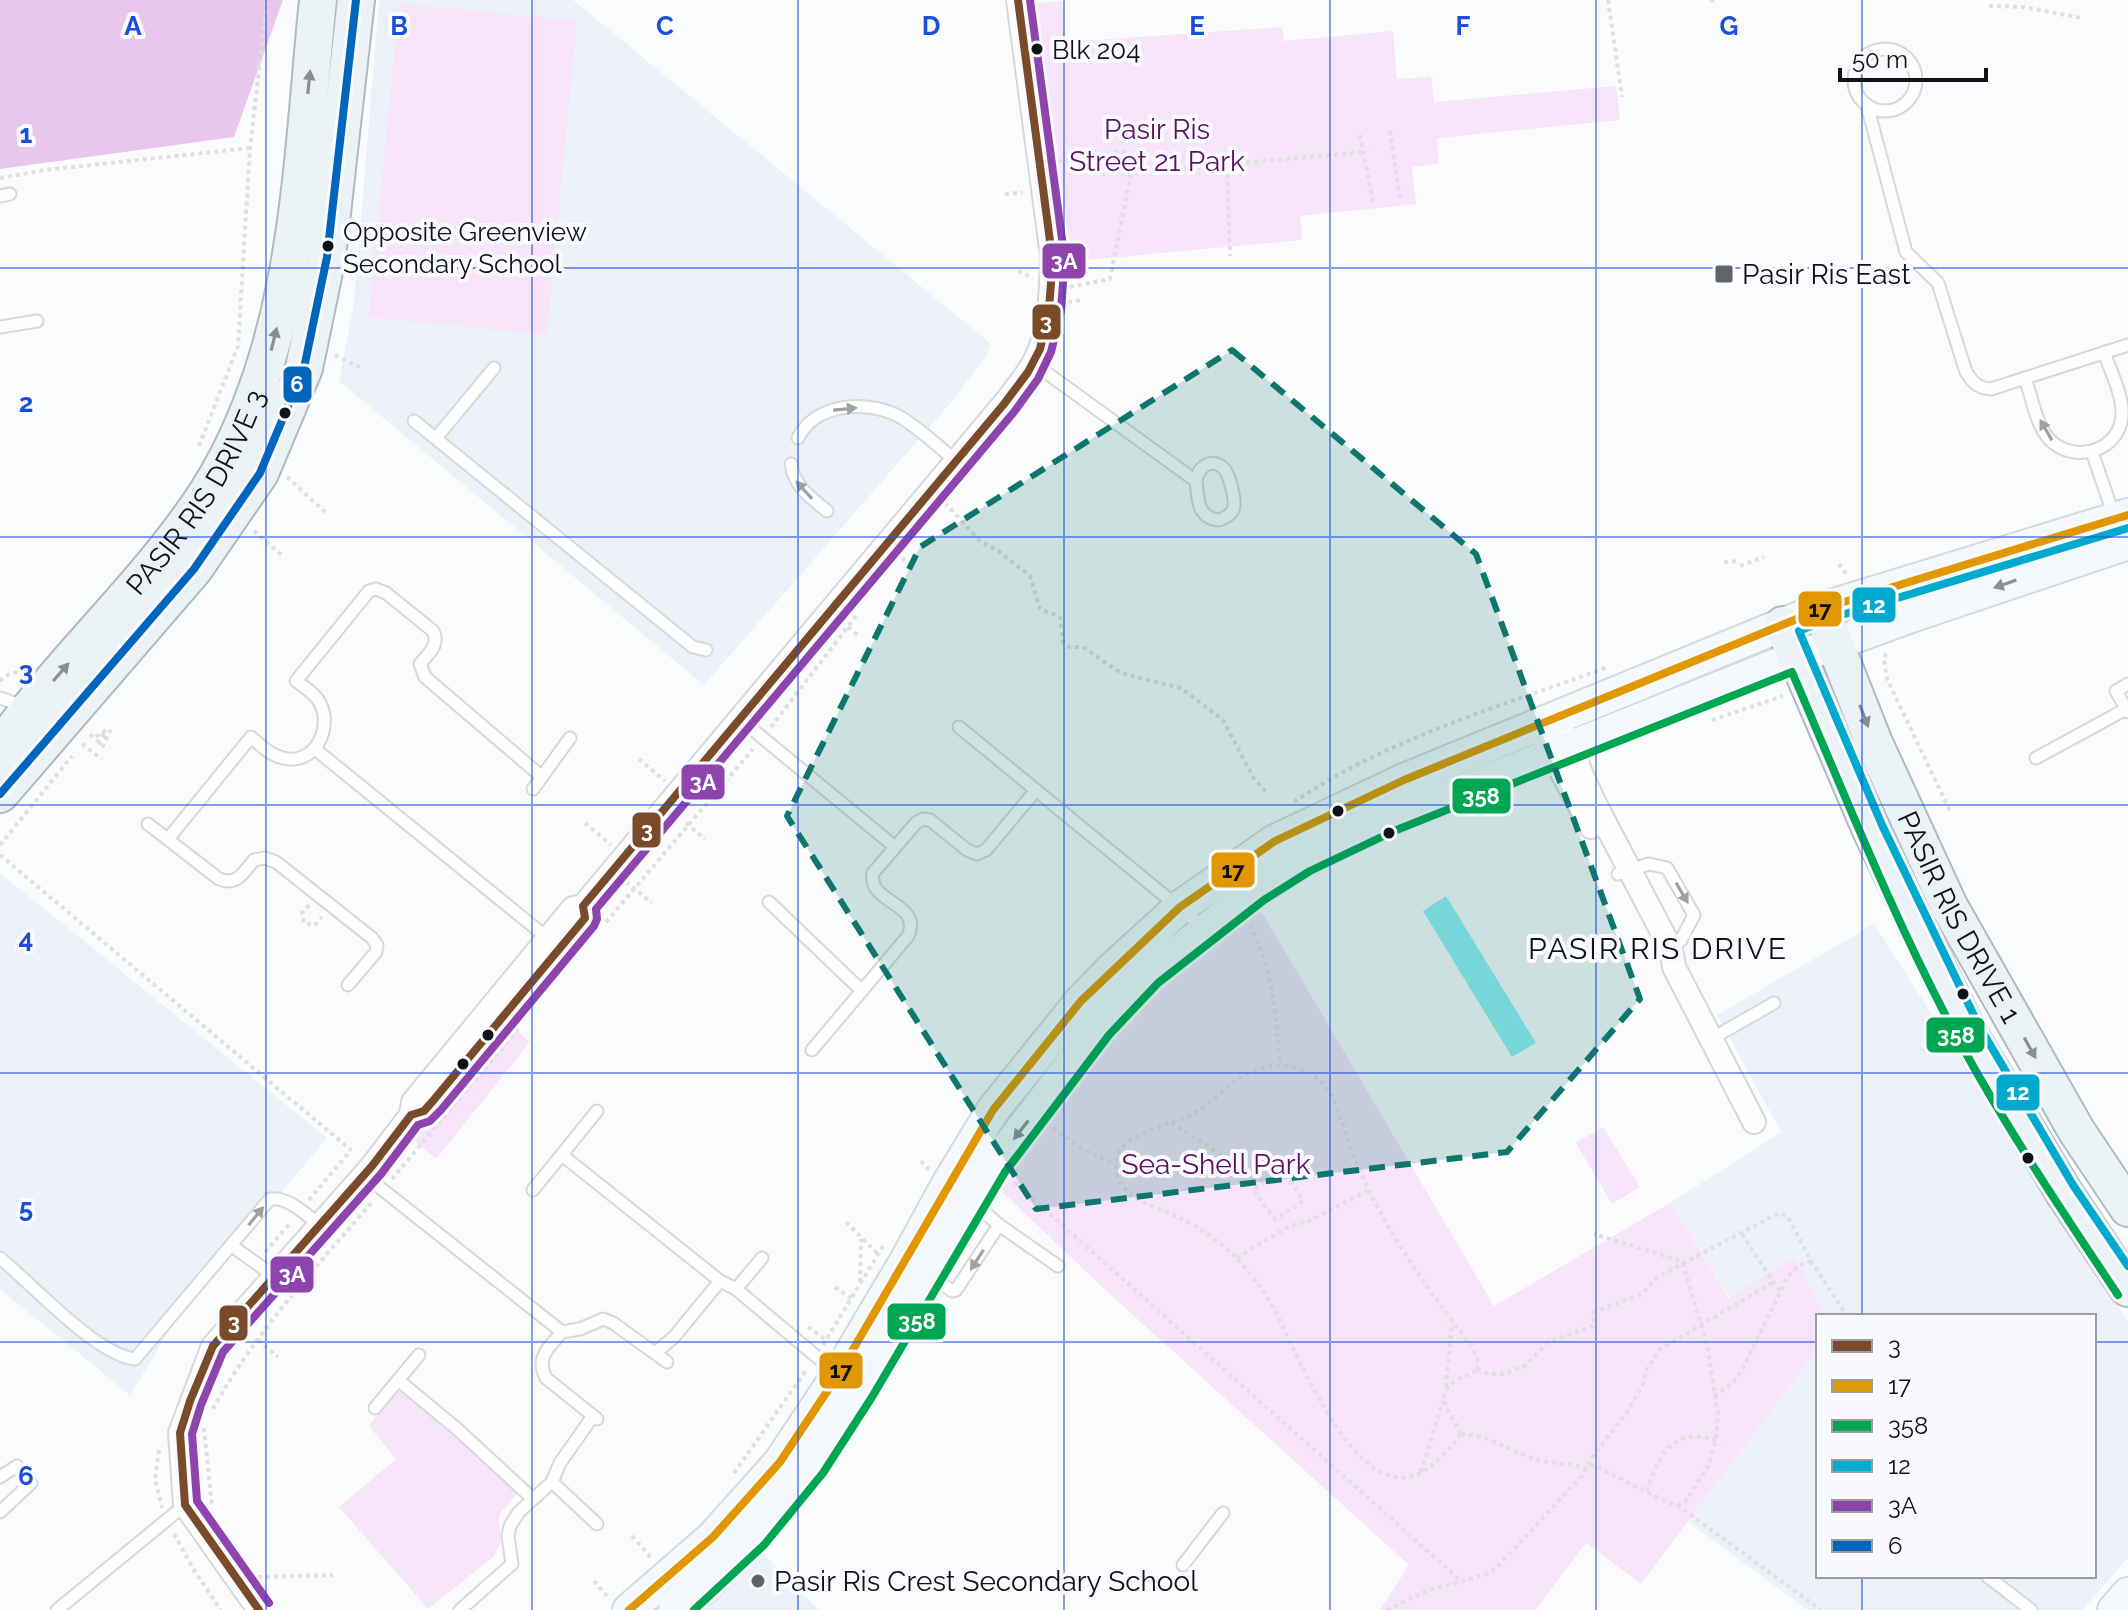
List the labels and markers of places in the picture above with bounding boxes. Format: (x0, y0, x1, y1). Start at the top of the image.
place label: Blk 204 (1052, 35, 1140, 65)
marker: Blk 204 (1029, 41, 1045, 57)
place label: Opposite Greenview Secondary School (343, 217, 587, 279)
marker: Opposite Greenview Secondary School (320, 238, 336, 254)
place label: Pasir Ris East (1742, 258, 1911, 291)
marker: Pasir Ris East (1713, 263, 1735, 285)
unlabelled marker (277, 405, 293, 421)
unlabelled marker (1330, 803, 1346, 819)
unlabelled marker (1381, 825, 1397, 841)
unlabelled marker (1955, 986, 1971, 1002)
unlabelled marker (480, 1027, 496, 1043)
unlabelled marker (455, 1056, 471, 1072)
unlabelled marker (2020, 1150, 2036, 1166)
place label: Pasir Ris Crest Secondary School (774, 1565, 1198, 1598)
marker: Pasir Ris Crest Secondary School (749, 1572, 767, 1590)

